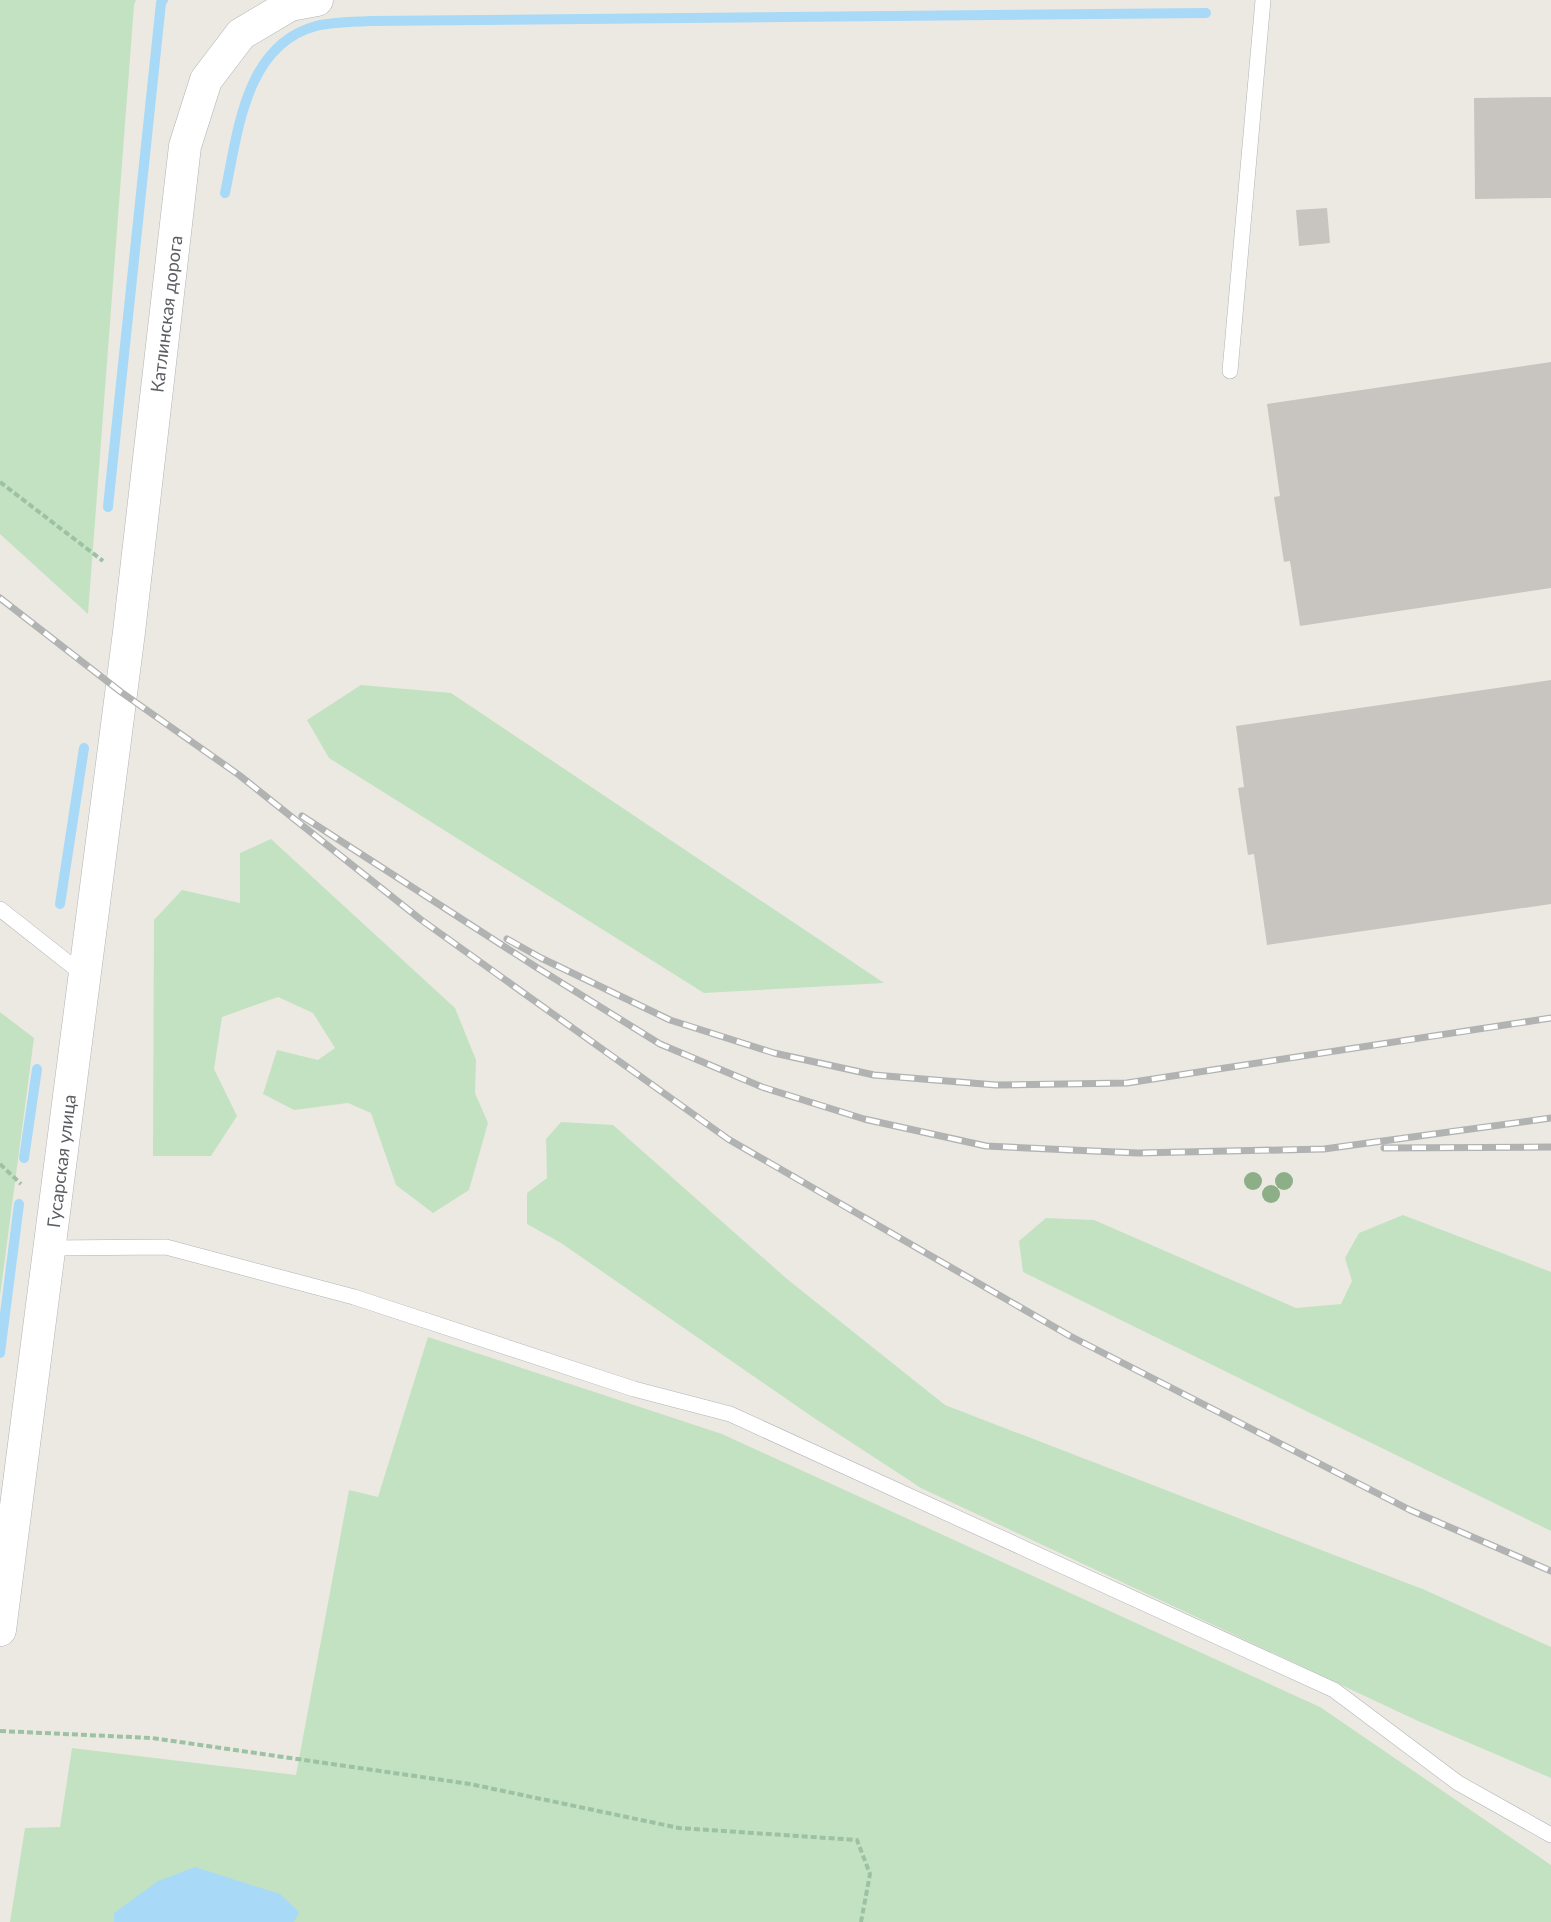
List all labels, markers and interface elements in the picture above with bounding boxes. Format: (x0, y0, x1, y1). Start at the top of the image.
street label: Катлинская дорога (145, 234, 187, 394)
street label: Гусарская улица (42, 1093, 80, 1229)

